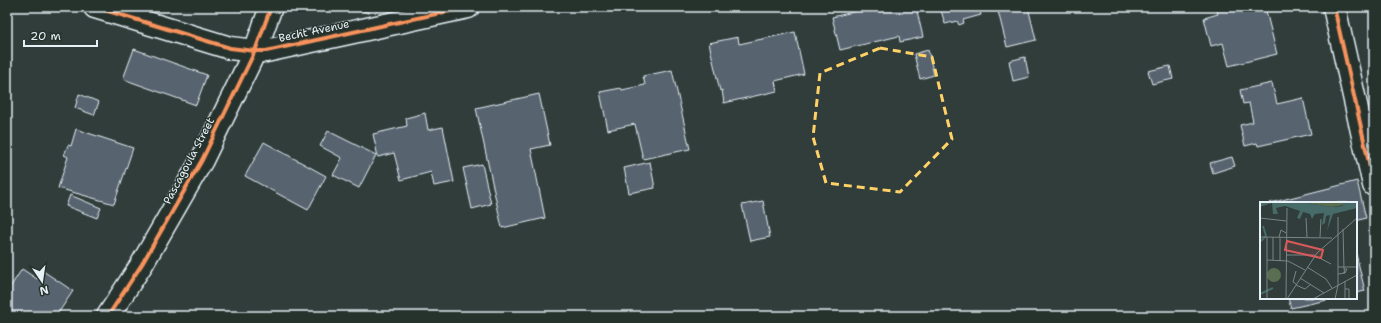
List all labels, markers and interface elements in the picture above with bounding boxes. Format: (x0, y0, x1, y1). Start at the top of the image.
street label: Becht Avenue (277, 16, 351, 46)
scale bar (24, 22, 97, 48)
text: 20 m (30, 28, 61, 44)
street label: Pascagoula Street (160, 115, 218, 207)
inset map (1260, 202, 1357, 299)
north arrow (22, 261, 62, 301)
text: N (38, 282, 50, 299)

